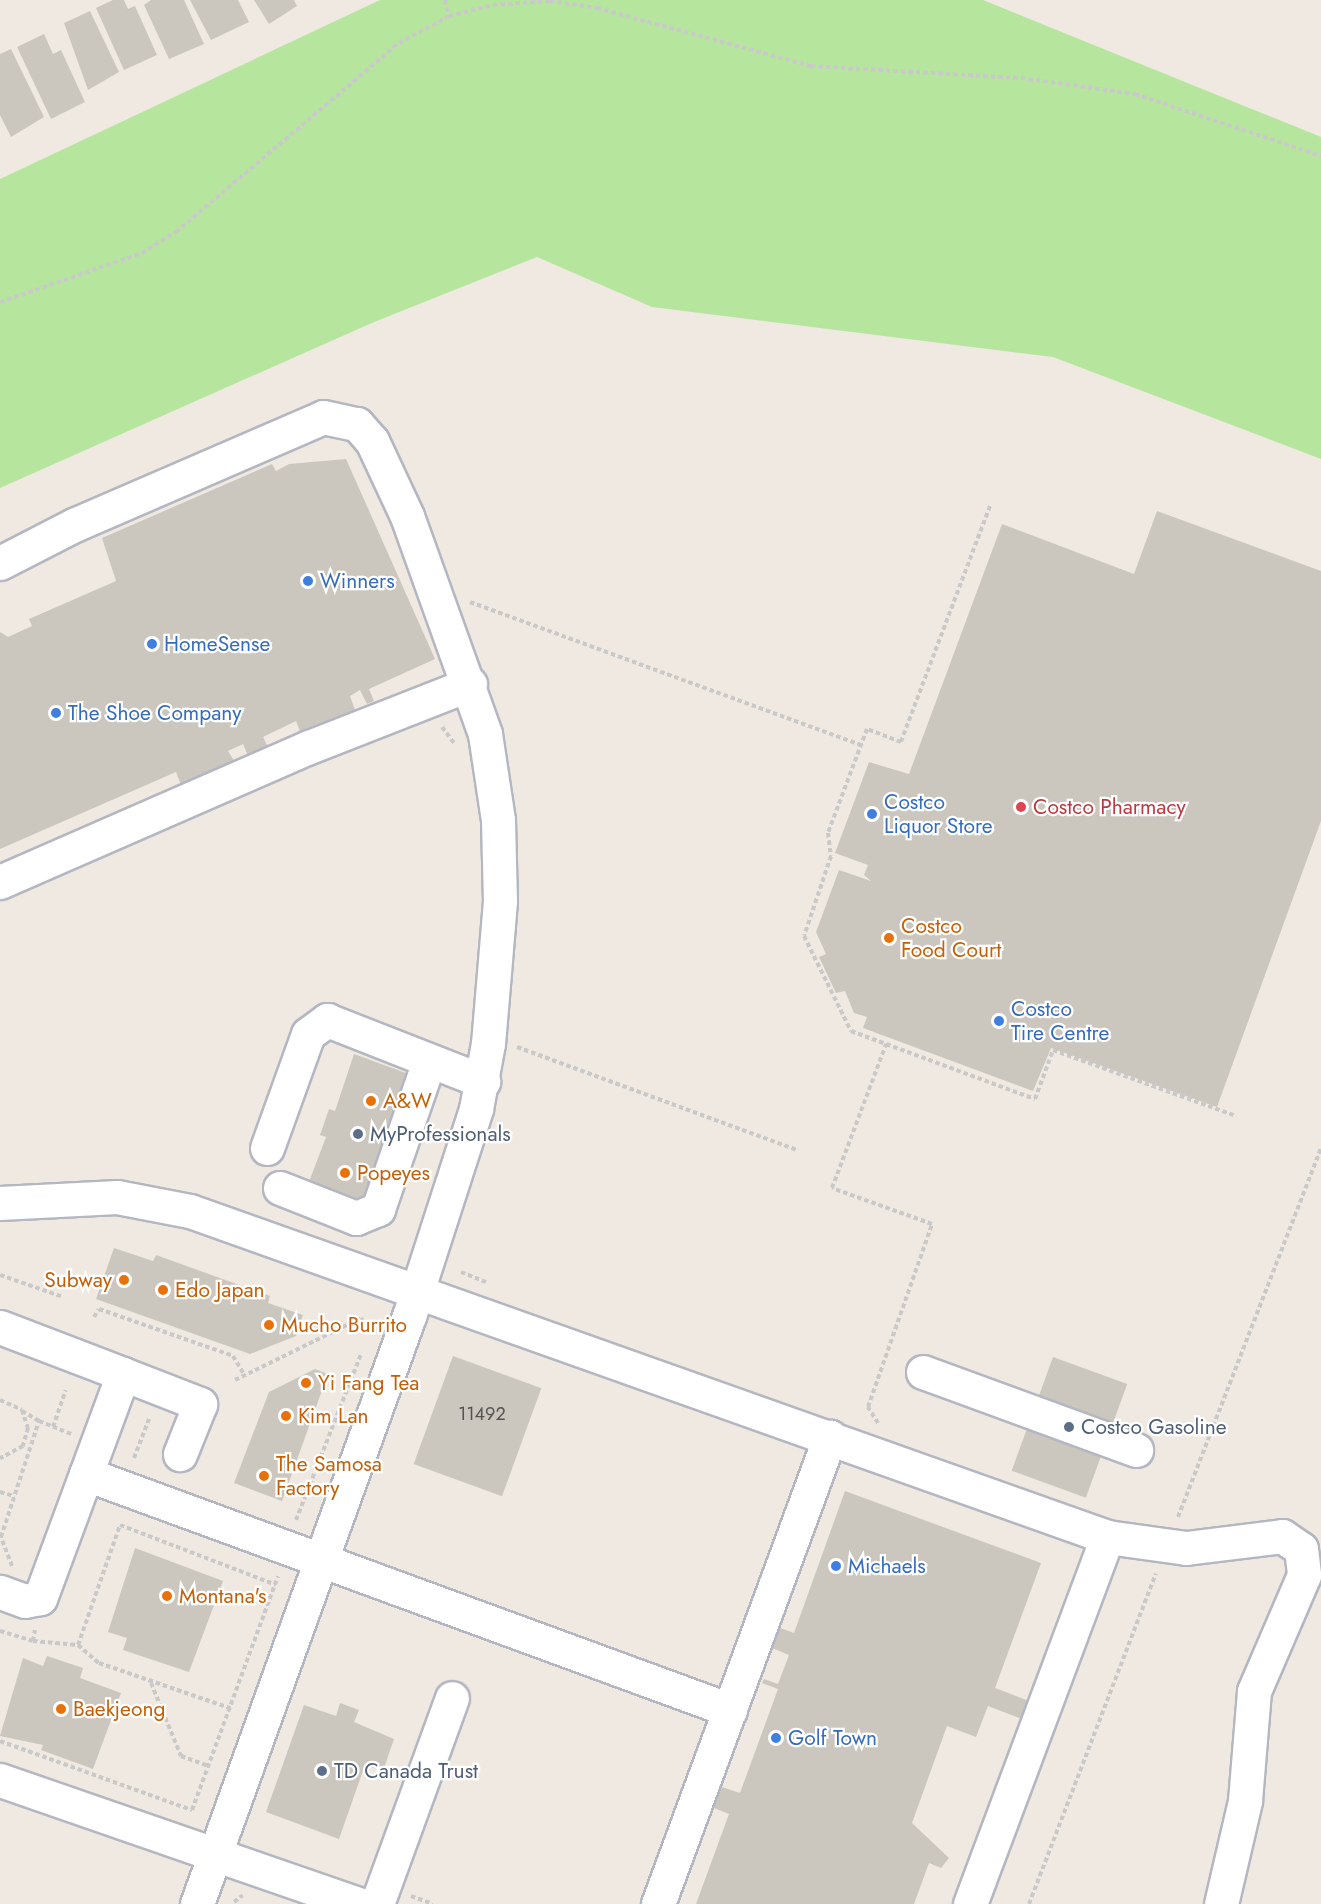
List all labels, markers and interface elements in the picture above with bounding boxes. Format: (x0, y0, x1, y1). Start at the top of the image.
place label: Winners (320, 568, 395, 594)
marker: Winners (301, 574, 315, 588)
place label: HomeSense (164, 631, 270, 657)
marker: HomeSense (145, 637, 159, 651)
place label: The Shoe Company (68, 700, 241, 726)
marker: The Shoe Company (49, 706, 63, 720)
place label: Costco Liquor Store (884, 789, 993, 839)
place label: Costco Pharmacy (1033, 794, 1186, 820)
marker: Costco Pharmacy (1014, 800, 1028, 814)
marker: Costco Liquor Store (865, 807, 879, 821)
place label: Costco Food Court (901, 913, 1001, 963)
marker: Costco Food Court (882, 931, 896, 945)
place label: Costco Tire Centre (1011, 996, 1109, 1046)
marker: Costco Tire Centre (992, 1014, 1006, 1028)
place label: A&W (383, 1088, 432, 1114)
marker: A&W (364, 1094, 378, 1108)
place label: MyProfessionals (370, 1121, 511, 1147)
marker: MyProfessionals (351, 1127, 365, 1141)
place label: Popeyes (357, 1160, 430, 1186)
marker: Popeyes (338, 1166, 352, 1180)
place label: Subway (44, 1267, 112, 1293)
marker: Subway (117, 1273, 131, 1287)
place label: Edo Japan (175, 1277, 265, 1303)
marker: Edo Japan (156, 1283, 170, 1297)
place label: Mucho Burrito (281, 1312, 407, 1338)
marker: Mucho Burrito (262, 1318, 276, 1332)
place label: Yi Fang Tea (318, 1370, 419, 1396)
marker: Yi Fang Tea (299, 1376, 313, 1390)
place label: Kim Lan (298, 1403, 369, 1429)
house number: 11492 (458, 1403, 506, 1425)
marker: Kim Lan (279, 1409, 293, 1423)
place label: Costco Gasoline (1081, 1414, 1227, 1440)
marker: Costco Gasoline (1062, 1420, 1076, 1434)
place label: The Samosa Factory (276, 1451, 382, 1501)
marker: The Samosa Factory (257, 1469, 271, 1483)
place label: Michaels (848, 1553, 926, 1579)
marker: Michaels (829, 1559, 843, 1573)
place label: Montana's (179, 1583, 266, 1609)
marker: Montana's (160, 1589, 174, 1603)
place label: Baekjeong (73, 1696, 165, 1722)
marker: Baekjeong (54, 1702, 68, 1716)
place label: Golf Town (788, 1725, 877, 1751)
marker: Golf Town (769, 1731, 783, 1745)
place label: TD Canada Trust (334, 1758, 478, 1784)
marker: TD Canada Trust (315, 1764, 329, 1778)

